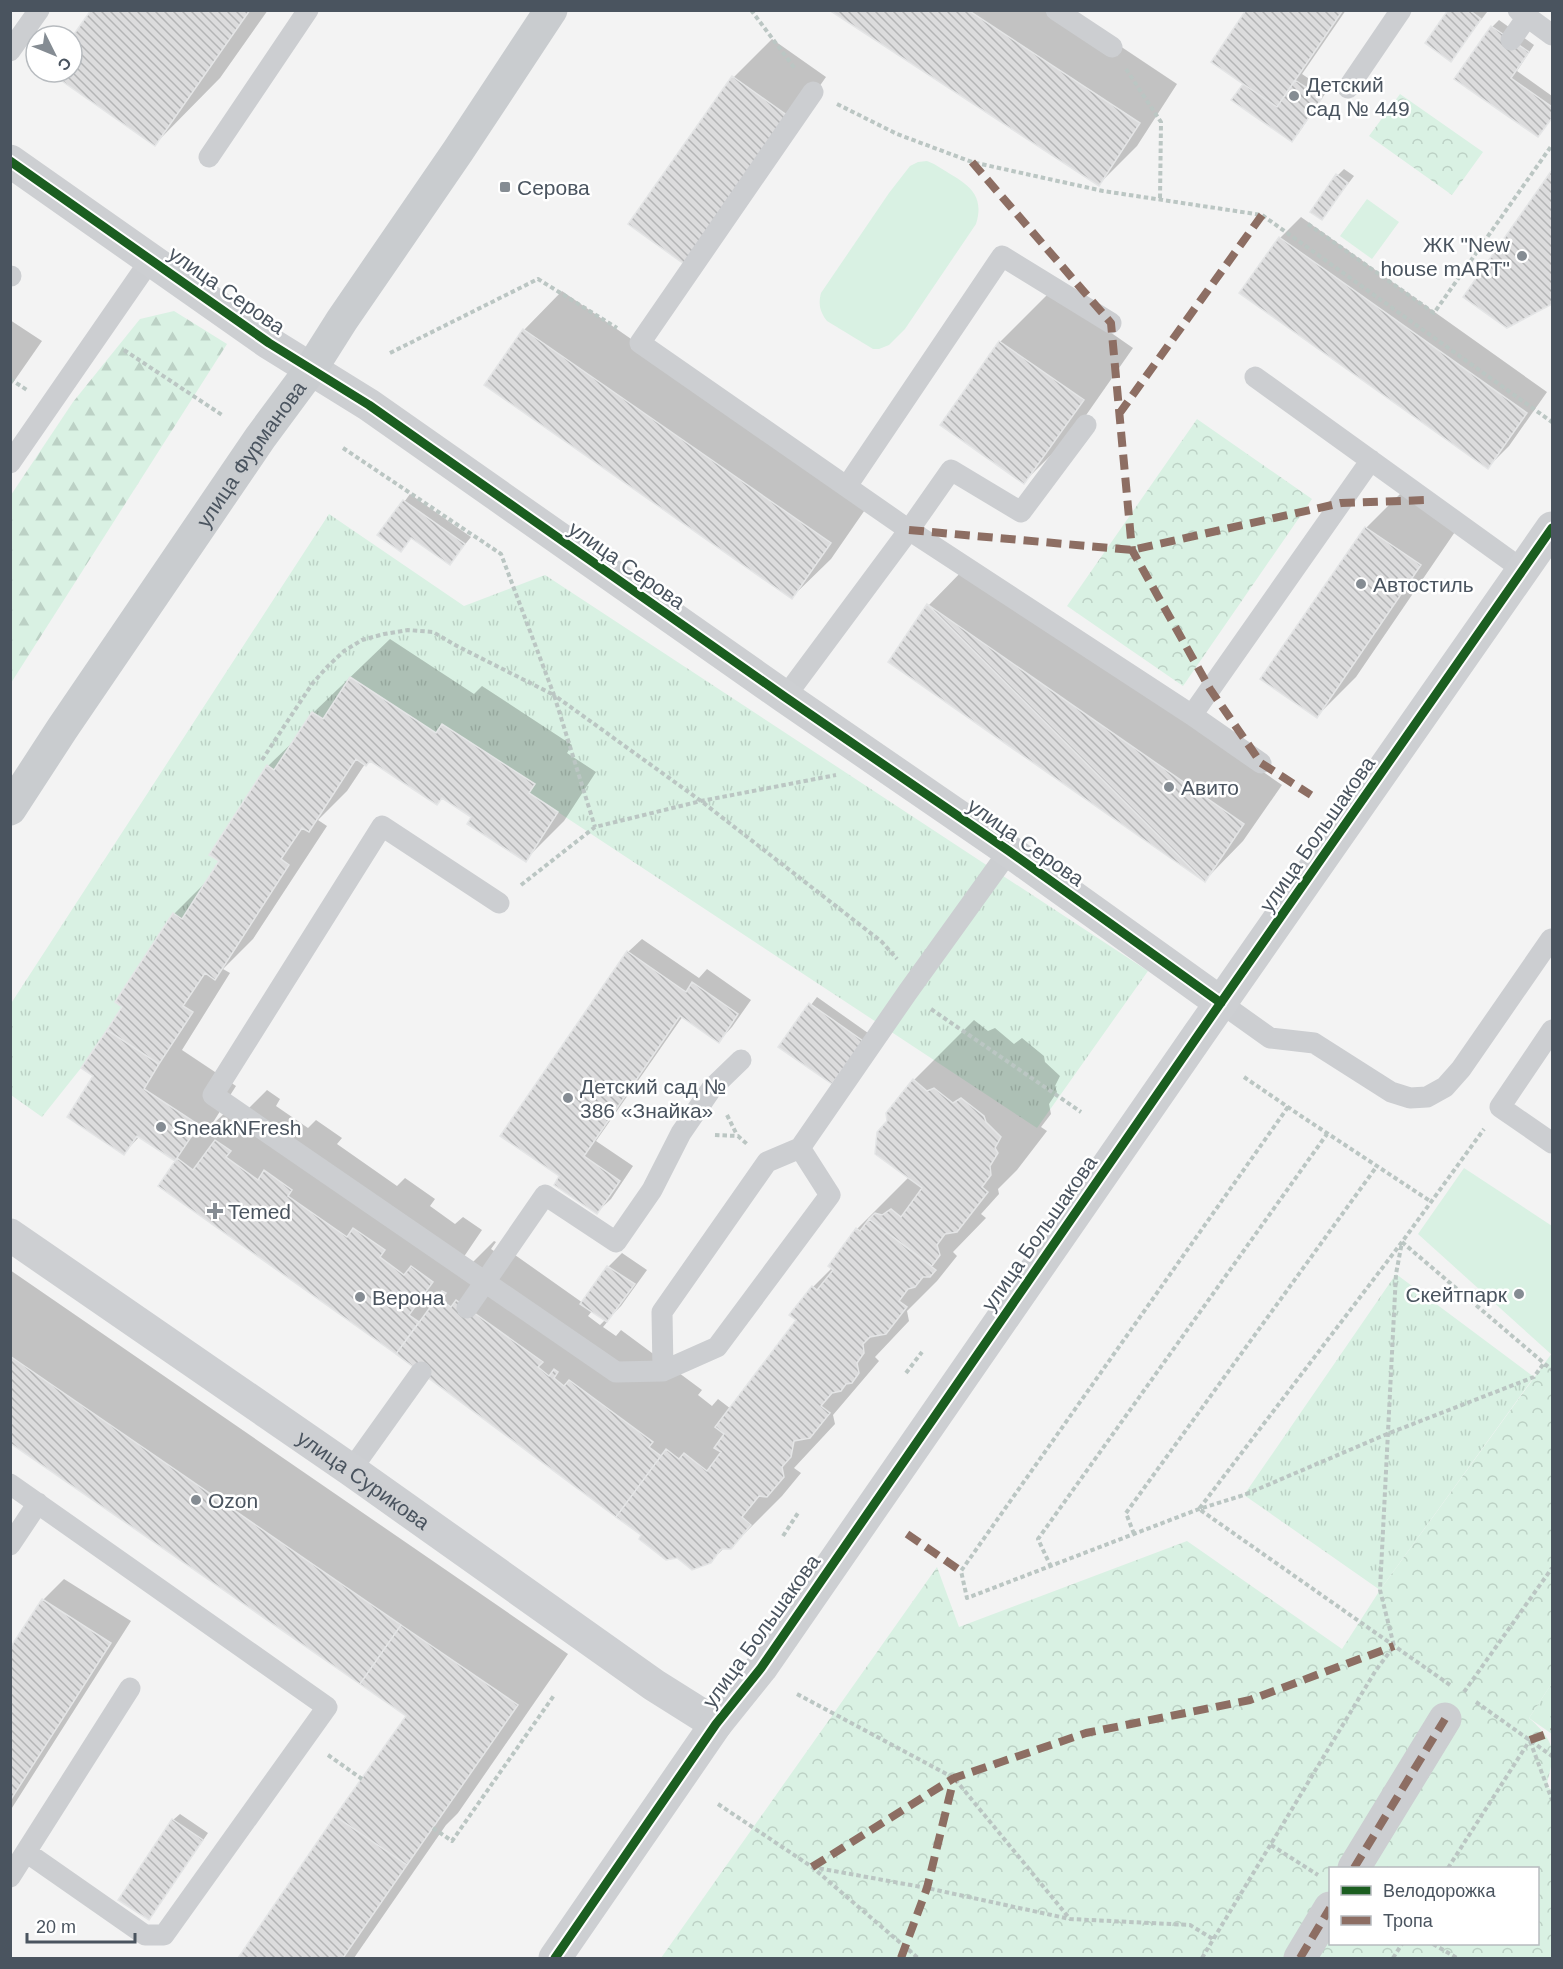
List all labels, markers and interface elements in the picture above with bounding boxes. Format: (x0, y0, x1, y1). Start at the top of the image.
north arrow (24, 24, 84, 84)
text: С (54, 54, 75, 74)
place label: Детский сад № 449 (1306, 73, 1410, 120)
marker: Детский сад № 449 (1287, 89, 1301, 103)
place label: Серова (517, 176, 590, 199)
marker: Серова (498, 180, 512, 194)
place label: ЖК "New house mART" (1380, 233, 1511, 280)
street label: улица Серова (165, 241, 290, 339)
marker: ЖК "New house mART" (1515, 249, 1529, 263)
street label: улица Фурманова (191, 376, 310, 531)
street label: улица Серова (565, 516, 690, 614)
place label: Автостиль (1373, 573, 1474, 596)
marker: Автостиль (1354, 577, 1368, 591)
street label: улица Большакова (1255, 752, 1379, 916)
place label: Авито (1181, 776, 1239, 799)
marker: Авито (1162, 780, 1176, 794)
street label: улица Серова (964, 793, 1089, 891)
place label: Детский сад № 386 «Знайка» (580, 1075, 726, 1122)
marker: Детский сад № 386 «Знайка» (561, 1091, 575, 1105)
place label: SneakNFresh (173, 1116, 301, 1139)
marker: SneakNFresh (154, 1120, 168, 1134)
street label: улица Большакова (977, 1151, 1101, 1315)
place label: Temed (228, 1200, 291, 1223)
marker: Temed (206, 1202, 224, 1220)
place label: Скейтпарк (1405, 1283, 1508, 1306)
place label: Верона (372, 1286, 445, 1309)
marker: Скейтпарк (1512, 1287, 1526, 1301)
marker: Верона (353, 1290, 367, 1304)
street label: улица Сурикова (293, 1425, 435, 1534)
place label: Ozon (208, 1489, 258, 1512)
marker: Ozon (189, 1493, 203, 1507)
street label: улица Большакова (698, 1550, 825, 1712)
legend (1329, 1867, 1539, 1945)
text: Велодорожка (1383, 1881, 1496, 1901)
scale bar (27, 1906, 135, 1944)
text: Тропа (1383, 1911, 1434, 1931)
text: 20 m (36, 1917, 76, 1937)

